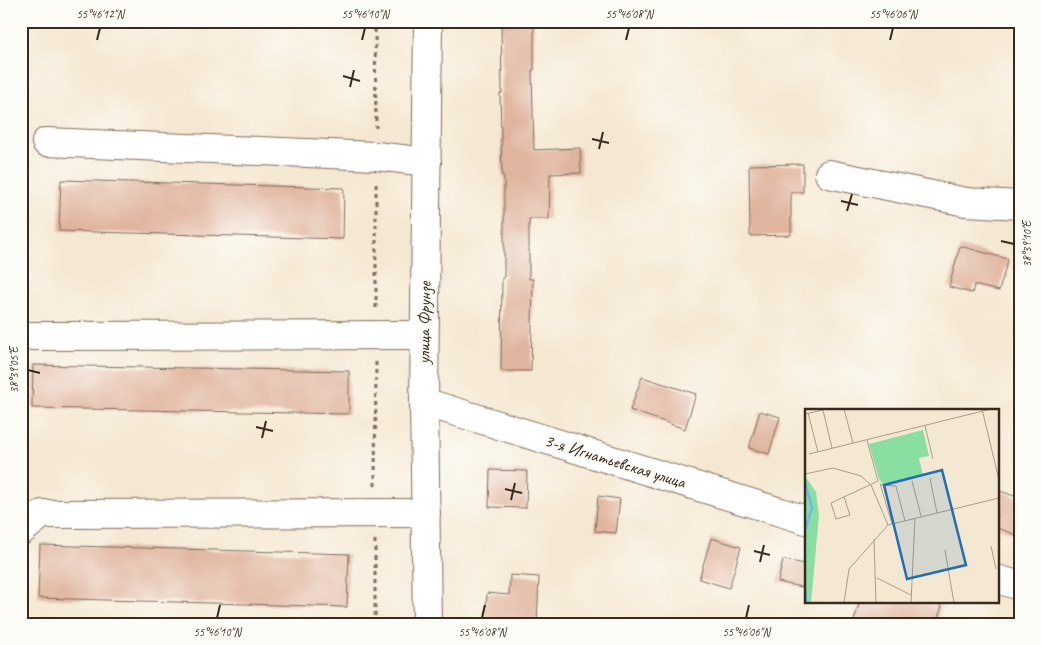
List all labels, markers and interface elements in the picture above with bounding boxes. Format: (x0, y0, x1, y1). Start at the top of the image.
text: 55°46'12"N (76, 6, 125, 22)
text: 55°46'10"N (341, 6, 390, 22)
text: 55°46'08"N (605, 6, 654, 22)
text: 55°46'06"N (869, 6, 918, 22)
text: 38°39'10"E (1019, 219, 1035, 267)
street label: улица Фрунзе (412, 280, 437, 365)
text: 38°39'05"E (6, 345, 22, 393)
inset map (805, 409, 998, 602)
street label: 3-я Игнатьевская улица (542, 429, 690, 493)
text: 55°46'10"N (193, 624, 242, 640)
text: 55°46'08"N (458, 624, 507, 640)
text: 55°46'06"N (722, 624, 771, 640)

